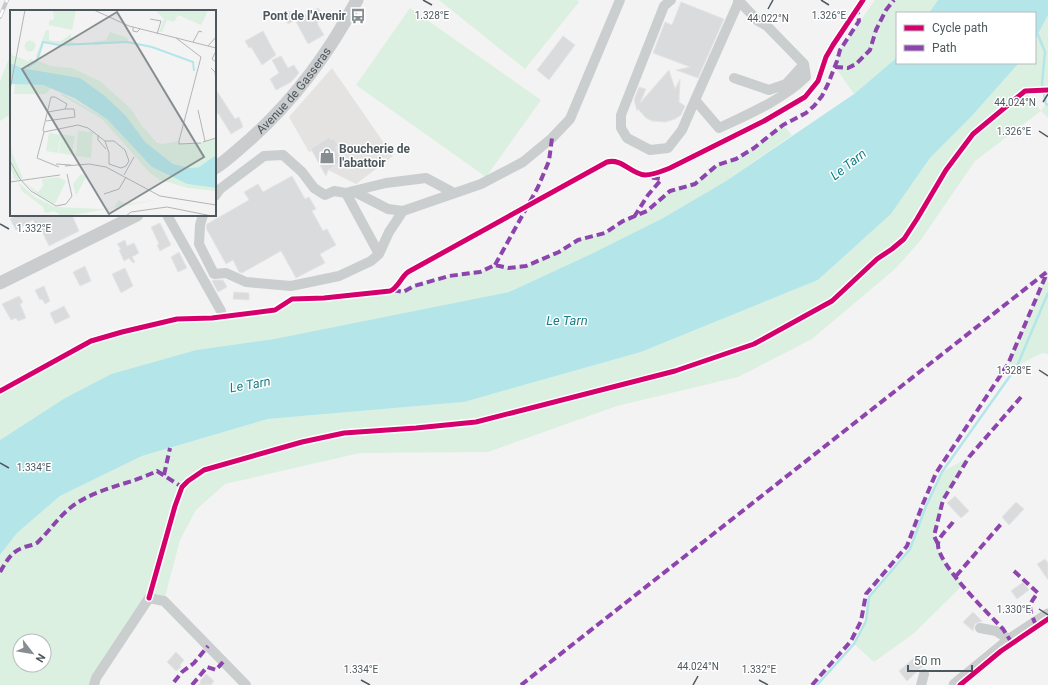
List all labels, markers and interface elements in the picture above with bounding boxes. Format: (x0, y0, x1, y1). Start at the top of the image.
bus stop icon: Pont de l'Avenir (349, 7, 367, 25)
place label: Pont de l'Avenir (263, 9, 347, 23)
inset map (10, 10, 216, 216)
text: 1.328°E (415, 10, 450, 21)
text: 1.326°E (812, 10, 847, 21)
legend (896, 12, 1036, 64)
text: 44.022°N (747, 13, 789, 24)
text: Cycle path (932, 21, 988, 35)
text: Path (932, 41, 957, 55)
street label: Avenue de Gasseras (254, 45, 334, 137)
text: 44.024°N (994, 97, 1036, 108)
text: 1.326°E (997, 126, 1032, 137)
place label: Boucherie de l'abattoir (339, 142, 410, 170)
water label: Le Tarn (827, 146, 869, 183)
shop icon: Boucherie de l'abattoir (318, 147, 336, 165)
text: 1.332°E (17, 223, 52, 234)
water label: Le Tarn (546, 313, 588, 328)
text: 1.328°E (997, 365, 1032, 376)
water label: Le Tarn (228, 374, 272, 395)
text: 1.334°E (17, 462, 52, 473)
text: 1.330°E (997, 604, 1032, 615)
north arrow (12, 633, 52, 673)
scale bar (908, 647, 972, 673)
text: N (32, 651, 48, 665)
text: 50 m (914, 654, 941, 668)
text: 44.024°N (677, 661, 719, 672)
text: 1.334°E (344, 664, 379, 675)
text: 1.332°E (742, 664, 777, 675)

